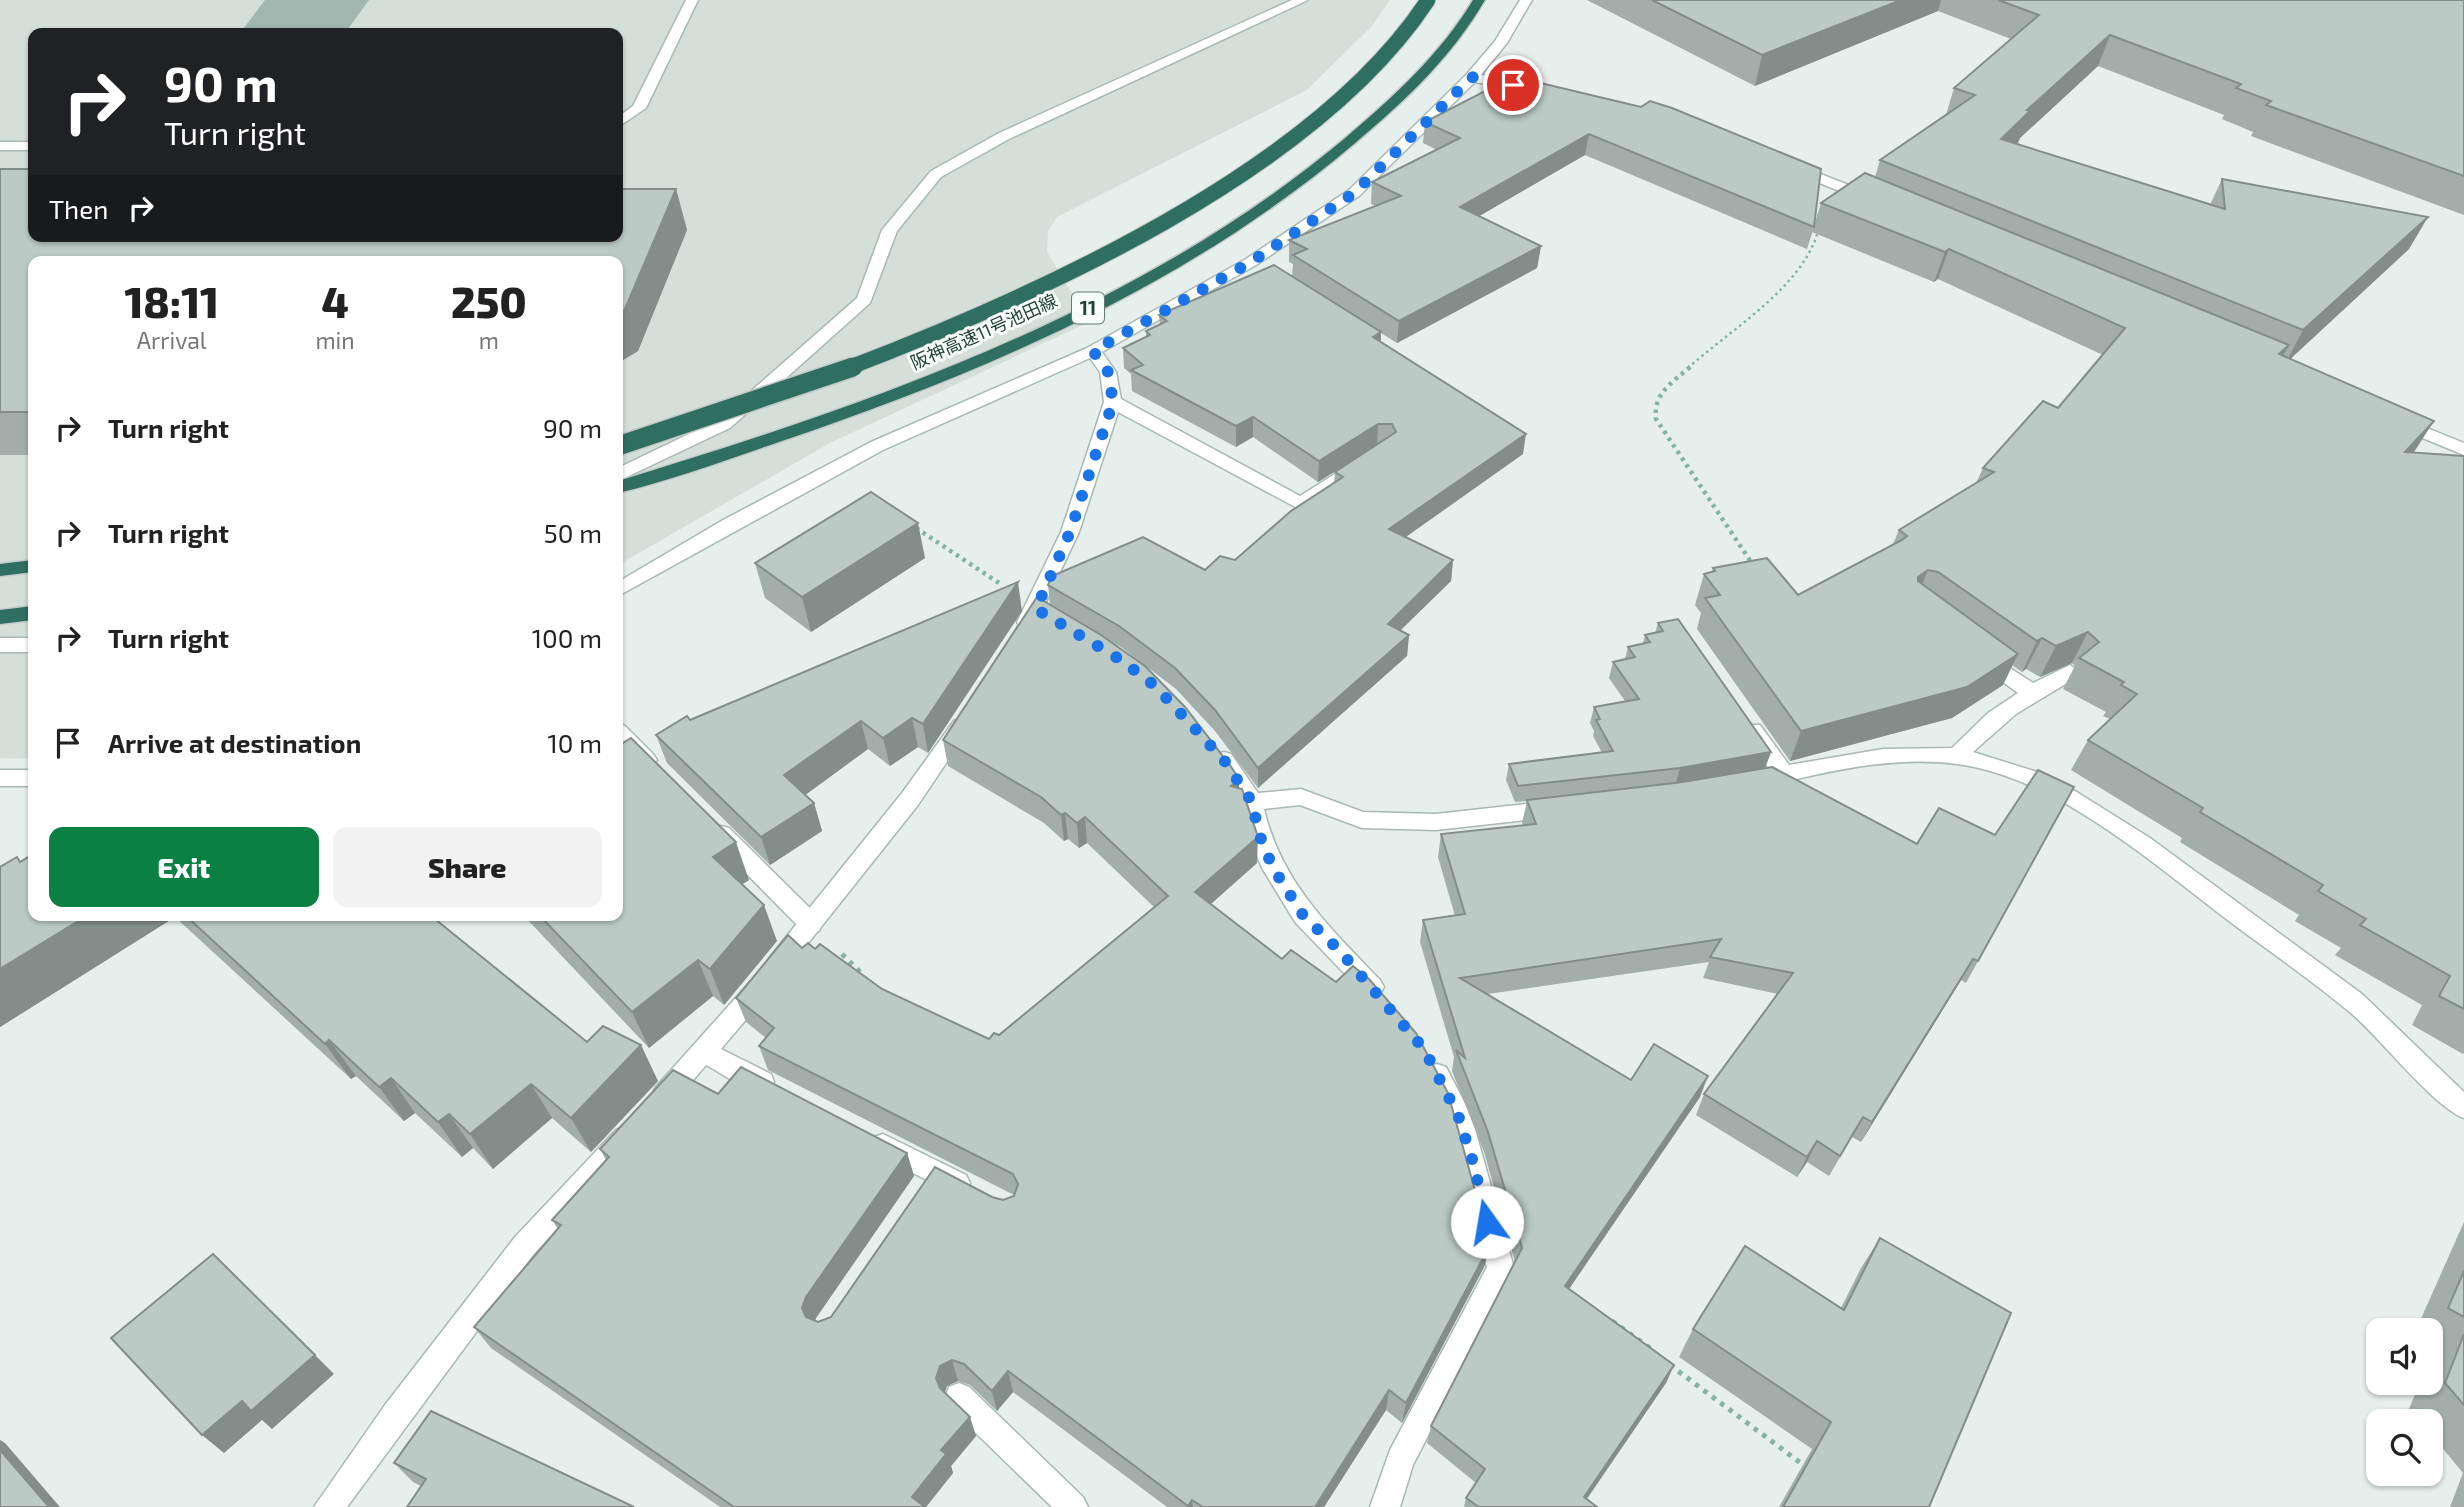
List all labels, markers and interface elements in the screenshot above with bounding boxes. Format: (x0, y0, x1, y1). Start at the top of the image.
text: 90 m (164, 53, 278, 112)
pin (1483, 55, 1543, 115)
icon: right (49, 56, 140, 147)
icon: arrive (1494, 66, 1532, 104)
text: Turn right (164, 113, 306, 151)
icon: right (122, 189, 160, 227)
text: Then (49, 193, 108, 224)
text: 18:11 (124, 276, 219, 326)
text: 4 (321, 276, 349, 326)
text: 250 (451, 276, 527, 326)
street label: 阪神高速11号池田線 (907, 289, 1060, 373)
road number: 11 (1072, 292, 1104, 324)
text: Arrival (137, 326, 207, 354)
text: min (315, 326, 355, 354)
text: m (479, 326, 499, 354)
icon: right (49, 409, 87, 447)
text: Turn right (108, 412, 229, 443)
text: 90 m (543, 412, 602, 443)
icon: right (49, 514, 87, 552)
text: Turn right (108, 517, 229, 548)
text: 50 m (544, 517, 602, 548)
icon: right (49, 619, 87, 657)
text: Turn right (108, 622, 229, 653)
text: 100 m (532, 622, 602, 653)
icon: arrive (49, 724, 87, 762)
text: Arrive at destination (108, 727, 361, 758)
text: 10 m (547, 727, 602, 758)
button: Exit (49, 827, 319, 907)
button: Share (333, 827, 602, 907)
position arrow (1450, 1185, 1524, 1259)
map controls (2366, 1318, 2443, 1486)
button: sound (2366, 1318, 2443, 1395)
button: search (2366, 1409, 2443, 1486)

